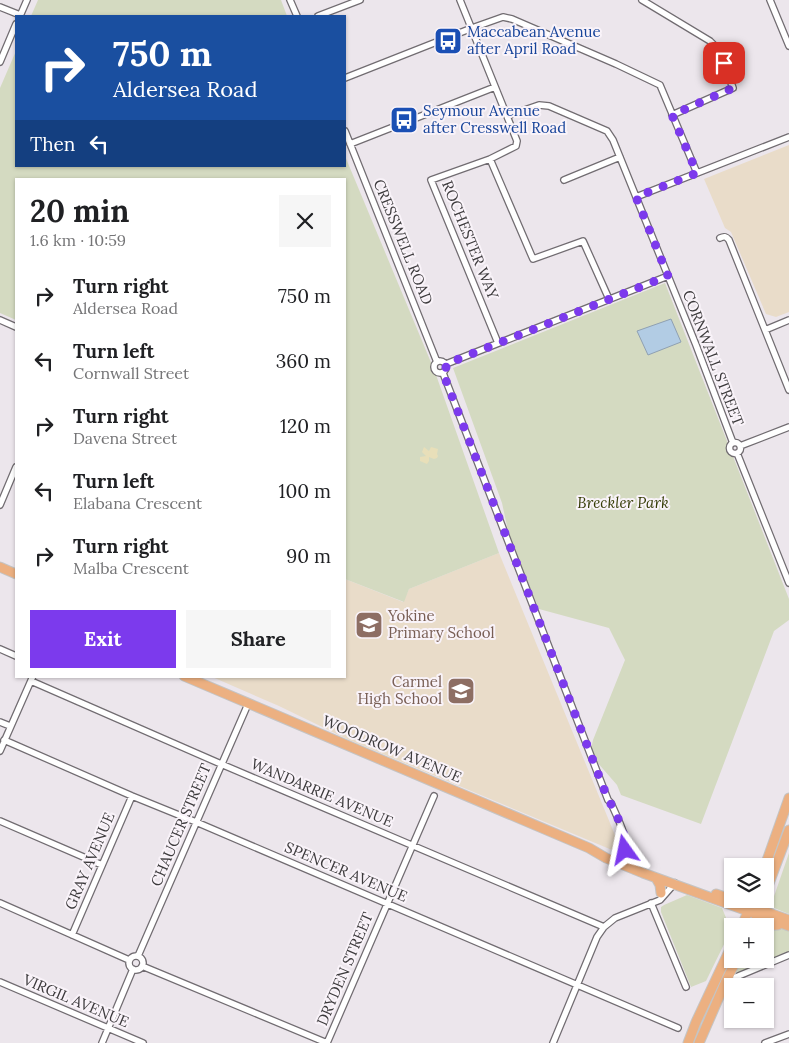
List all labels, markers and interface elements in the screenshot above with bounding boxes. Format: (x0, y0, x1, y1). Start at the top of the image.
place label: Maccabean Avenue after April Road (467, 22, 601, 58)
bus stop icon: Maccabean Avenue after April Road (433, 26, 463, 56)
text: 750 m (113, 31, 212, 76)
icon: right (30, 35, 95, 100)
pin (703, 42, 745, 84)
icon: arrive (710, 49, 738, 77)
text: Aldersea Road (113, 75, 258, 103)
place label: Seymour Avenue after Cresswell Road (423, 101, 566, 137)
bus stop icon: Seymour Avenue after Cresswell Road (389, 105, 419, 135)
icon: left (85, 130, 113, 158)
text: Then (30, 132, 75, 156)
street label: CRESSWELL ROAD (370, 176, 437, 307)
street label: ROCHESTER WAY (438, 178, 503, 302)
text: 20 min (30, 192, 130, 230)
button: close (279, 195, 331, 247)
text: 1.6 km · 10:59 (30, 230, 126, 250)
text: Turn right (73, 274, 169, 298)
icon: right (30, 282, 58, 310)
text: 750 m (278, 284, 331, 308)
street label: CORNWALL STREET (679, 287, 748, 429)
text: Aldersea Road (73, 298, 178, 318)
text: Turn left (73, 339, 154, 363)
icon: left (30, 347, 58, 375)
text: 360 m (276, 349, 331, 373)
text: Cornwall Street (73, 363, 189, 383)
text: Turn right (73, 404, 169, 428)
icon: right (30, 412, 58, 440)
text: 120 m (280, 414, 331, 438)
text: Davena Street (73, 428, 177, 448)
text: Turn left (73, 469, 154, 493)
icon: left (30, 477, 58, 505)
text: 100 m (279, 479, 331, 503)
text: Elabana Crescent (73, 493, 202, 513)
park label: Breckler Park (577, 493, 669, 512)
text: Turn right (73, 534, 169, 558)
icon: right (30, 542, 58, 570)
text: 90 m (286, 544, 331, 568)
text: Malba Crescent (73, 558, 189, 578)
place label: Yokine Primary School (387, 606, 495, 642)
button: Exit (30, 610, 176, 668)
button: Share (186, 610, 331, 668)
school or university icon: Yokine Primary School (354, 610, 384, 640)
place label: Carmel High School (358, 672, 442, 708)
school or university icon: Carmel High School (446, 676, 476, 706)
street label: WOODROW AVENUE (320, 711, 465, 786)
street label: WANDARRIE AVENUE (248, 754, 396, 831)
street label: CHAUCER STREET (146, 760, 215, 889)
street label: GRAY AVENUE (60, 809, 119, 912)
position arrow (598, 823, 650, 875)
street label: SPENCER AVENUE (282, 837, 410, 906)
map controls (724, 858, 774, 1028)
button: layers (724, 858, 774, 908)
street label: DRYDEN STREET (312, 909, 377, 1028)
button: + (724, 918, 774, 968)
street label: VIRGIL AVENUE (19, 969, 132, 1031)
button: − (724, 978, 774, 1028)

